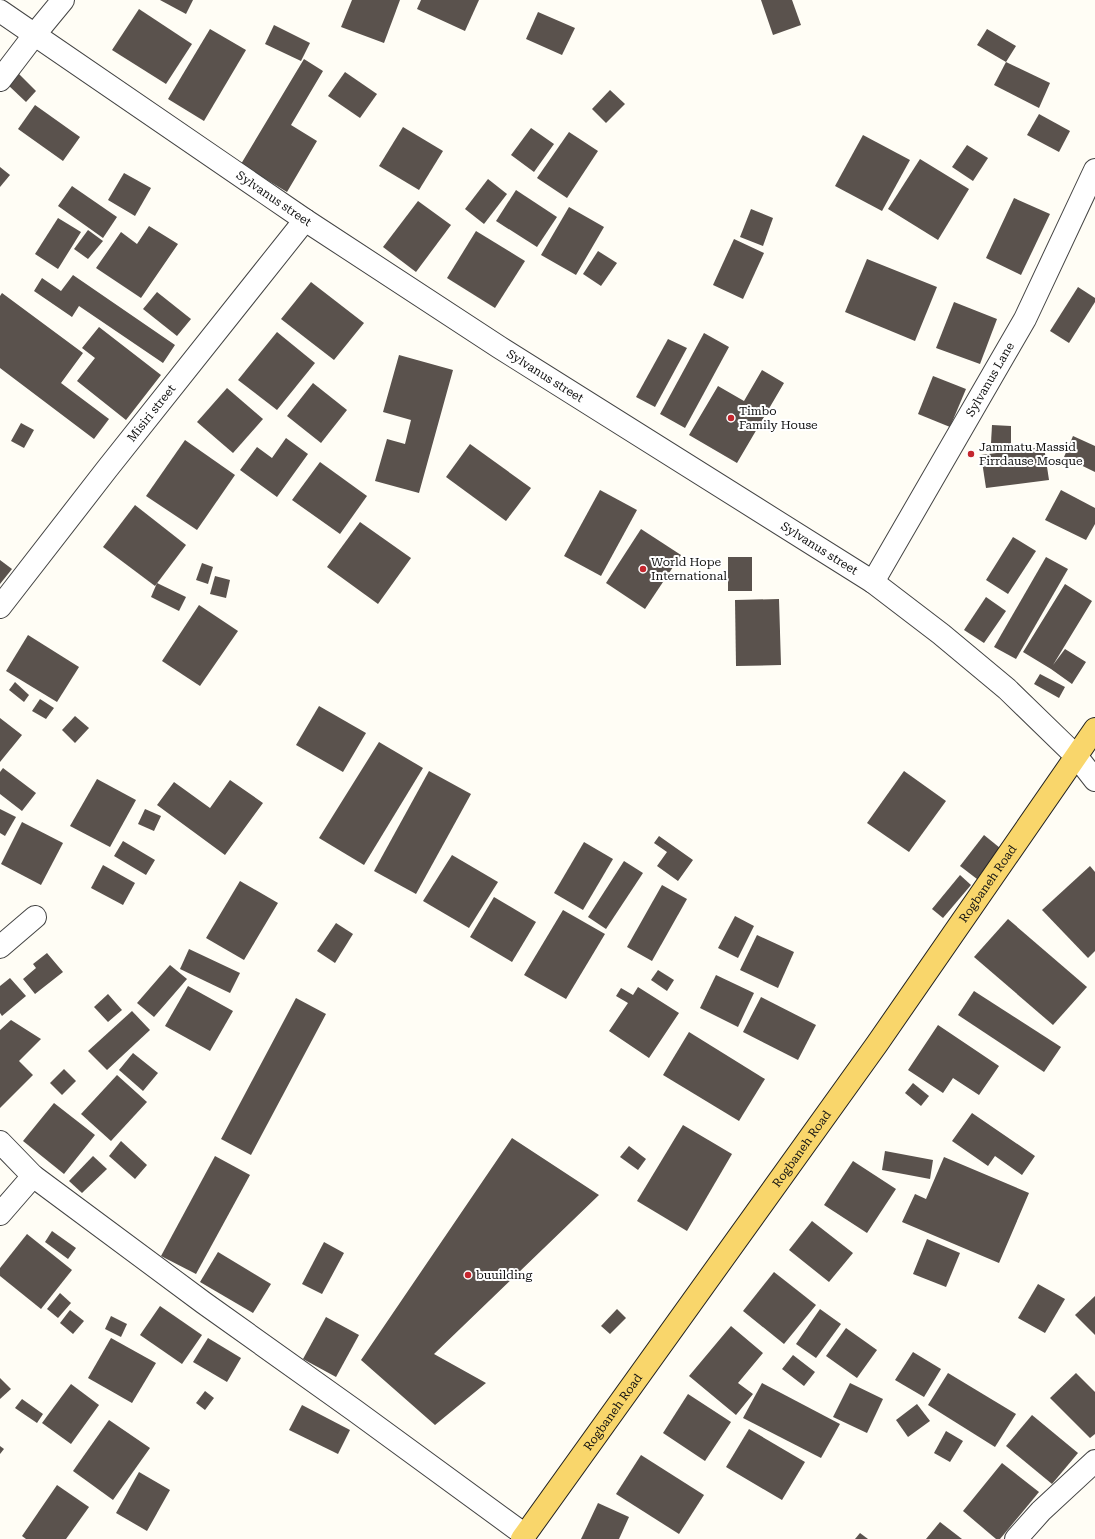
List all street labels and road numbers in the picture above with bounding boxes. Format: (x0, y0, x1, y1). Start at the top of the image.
street label: Sylvanus street (234, 168, 315, 230)
street label: Sylvanus Lane (963, 339, 1017, 419)
street label: Sylvanus street (504, 347, 586, 406)
street label: Misiri street (124, 381, 179, 445)
street label: Sylvanus street (778, 519, 861, 578)
street label: Rogbaneh Road (956, 842, 1020, 925)
street label: Rogbaneh Road (770, 1108, 834, 1190)
street label: Rogbaneh Road (581, 1371, 645, 1453)

